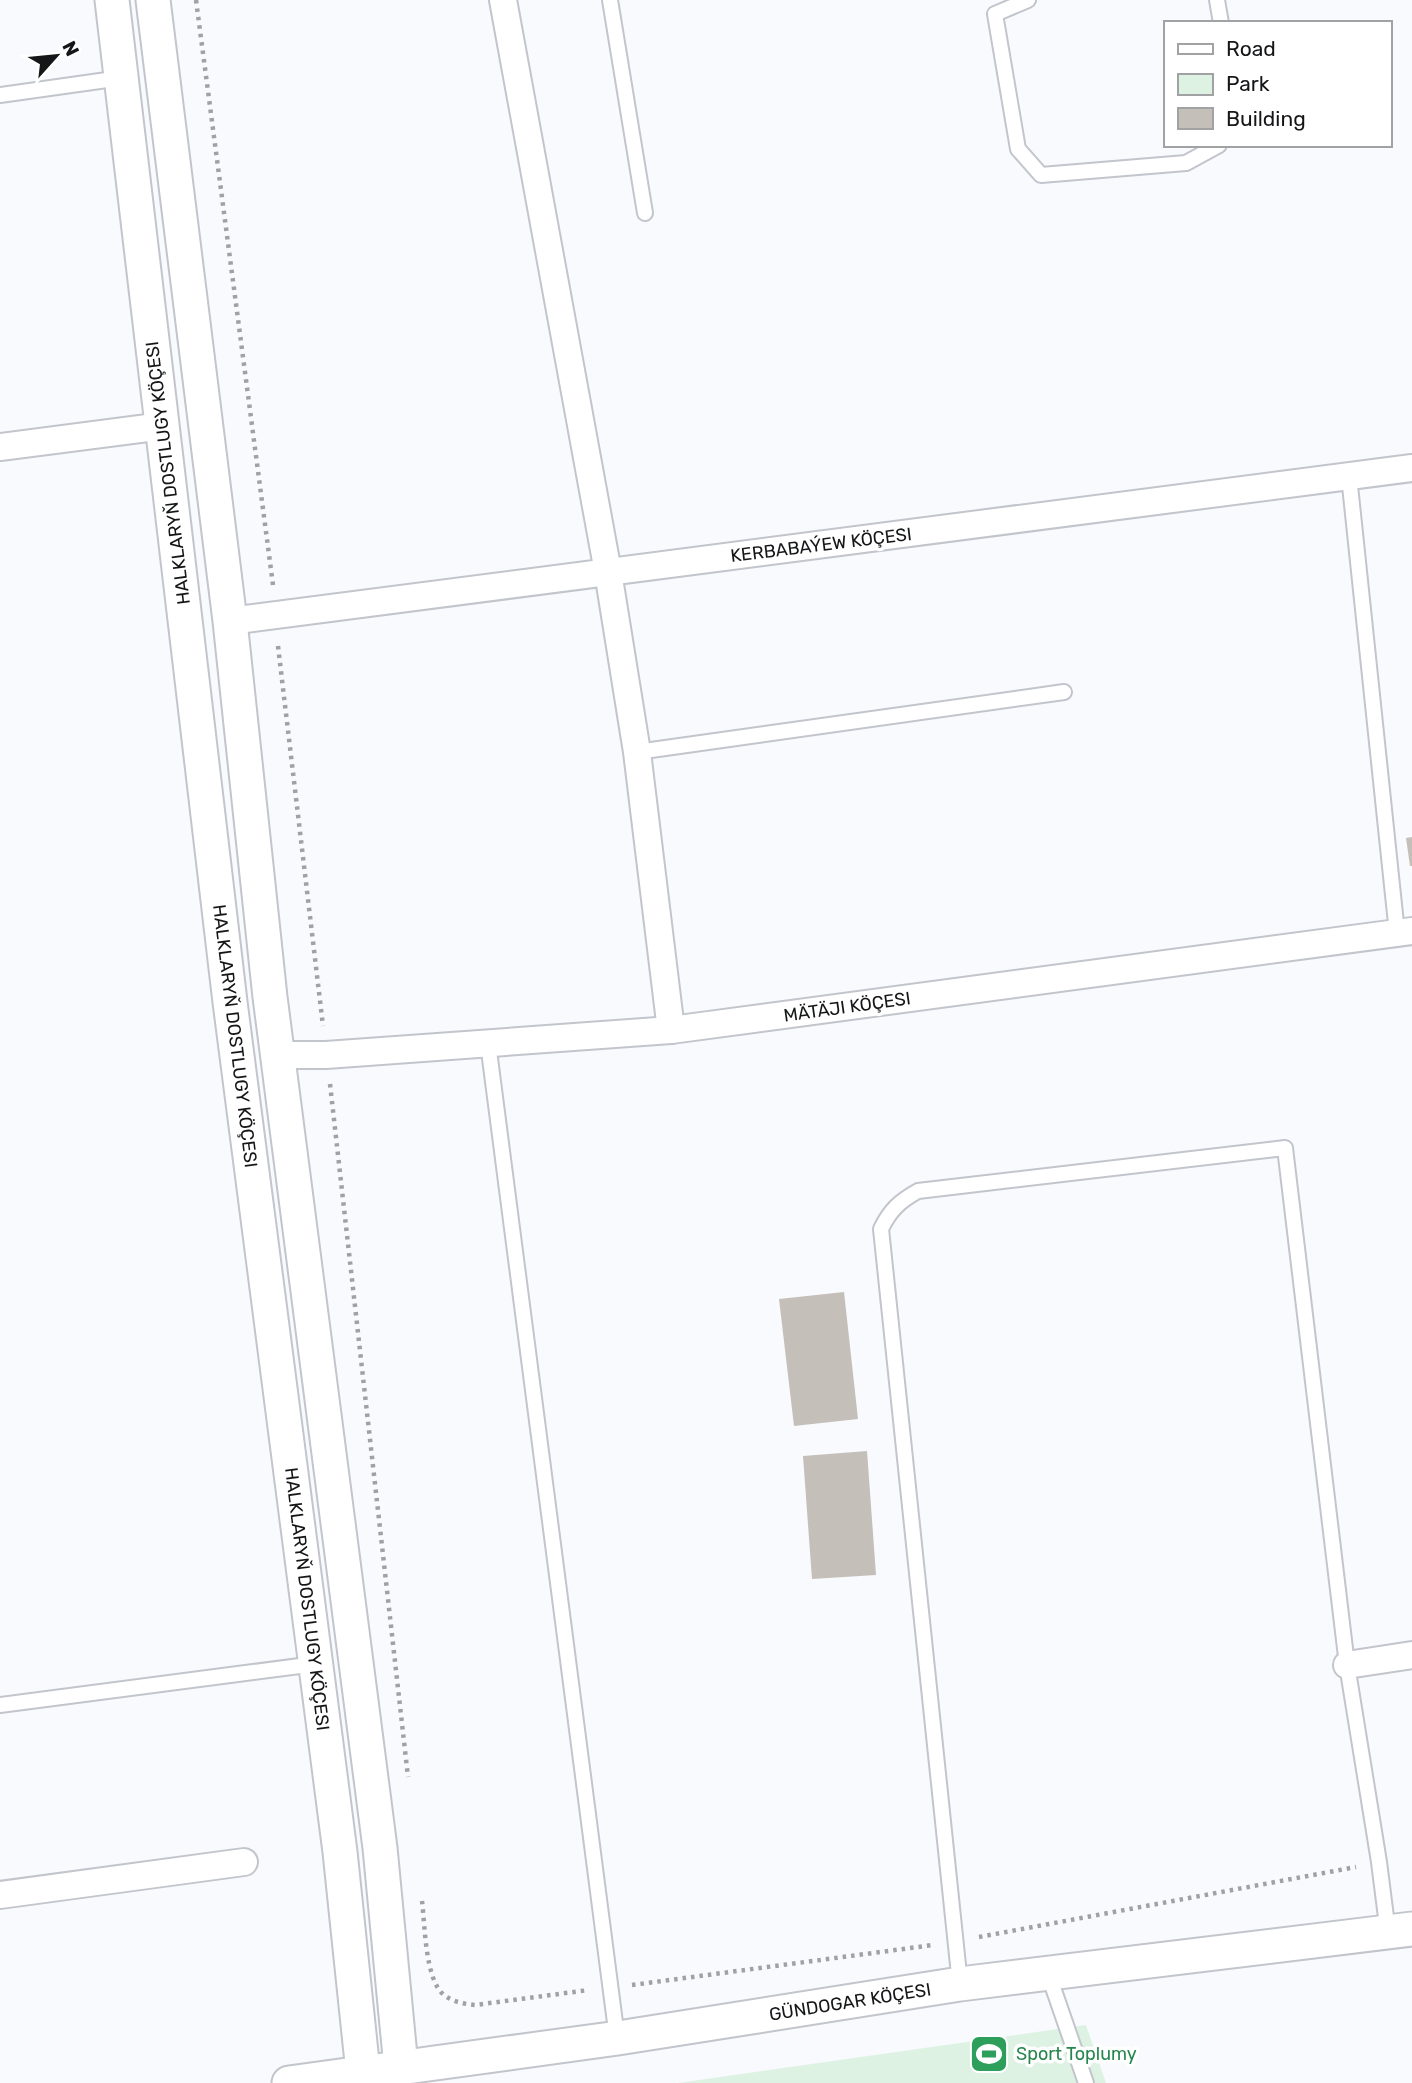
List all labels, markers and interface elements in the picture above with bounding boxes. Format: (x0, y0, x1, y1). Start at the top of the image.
north arrow (21, 21, 91, 91)
legend (1164, 21, 1391, 147)
text: Road (1226, 36, 1276, 61)
text: N (57, 37, 84, 60)
text: Park (1226, 71, 1270, 96)
text: Building (1226, 106, 1306, 131)
street label: HALKLARYŇ DOSTLUGY KÖÇESI (141, 340, 195, 606)
street label: KERBABAÝEW KÖÇESI (729, 523, 913, 567)
street label: HALKLARYŇ DOSTLUGY KÖÇESI (208, 903, 262, 1169)
street label: MÄTÄJI KÖÇESI (782, 987, 912, 1027)
street label: HALKLARYŇ DOSTLUGY KÖÇESI (280, 1466, 334, 1732)
street label: GÜNDOGAR KÖÇESI (767, 1978, 933, 2026)
sports icon: Sport Toplumy (968, 2033, 1010, 2075)
place label: Sport Toplumy (1016, 2043, 1137, 2065)

